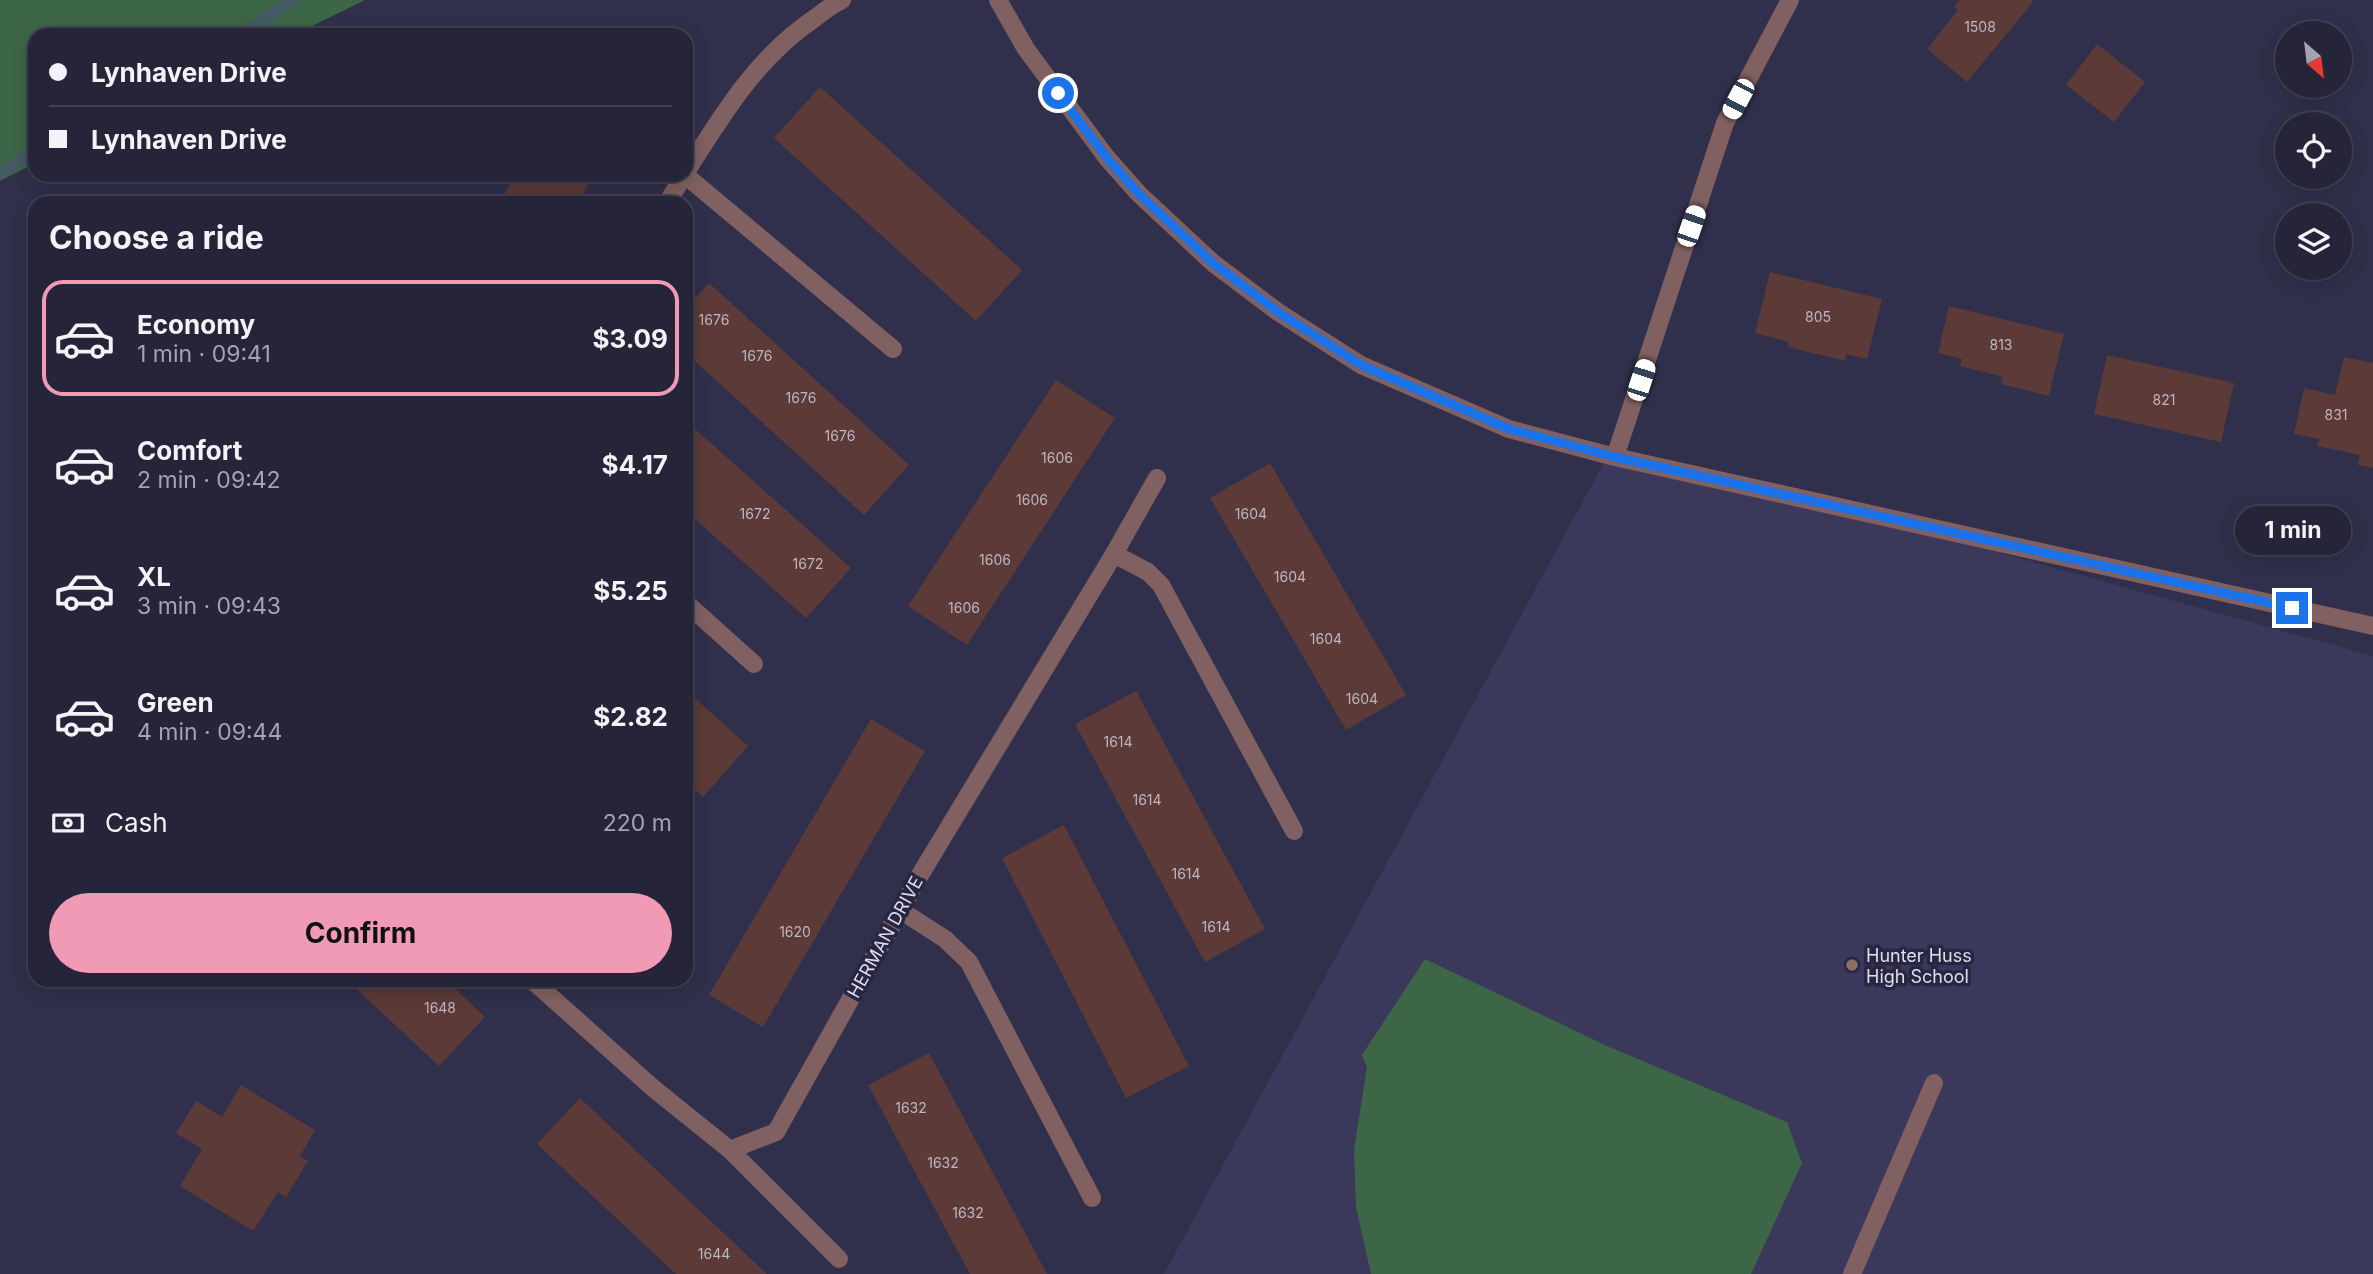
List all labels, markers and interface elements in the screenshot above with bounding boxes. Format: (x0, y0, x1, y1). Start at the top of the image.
house number: 1508 (1964, 18, 1996, 35)
north arrow (2275, 21, 2352, 98)
map controls (2275, 21, 2352, 280)
text: Lynhaven Drive (91, 57, 287, 88)
car (1719, 76, 1758, 122)
route start (1042, 77, 1074, 109)
button: locate (2275, 112, 2352, 189)
text: Lynhaven Drive (91, 124, 287, 155)
car (1675, 203, 1708, 249)
button: layers (2275, 203, 2352, 280)
text: Choose a ride (49, 218, 264, 257)
icon: car (53, 307, 116, 370)
house number: 805 (1805, 308, 1831, 325)
text: Economy (137, 309, 255, 340)
house number: 1676 (699, 311, 729, 328)
text: $3.09 (592, 323, 668, 354)
house number: 813 (1989, 336, 2013, 353)
text: 1 min · 09:41 (137, 340, 271, 368)
house number: 1676 (742, 347, 772, 364)
car (1625, 357, 1658, 403)
house number: 1676 (786, 389, 816, 406)
house number: 821 (2153, 391, 2175, 408)
house number: 831 (2324, 406, 2348, 423)
house number: 1676 (825, 427, 855, 444)
icon: car (53, 433, 116, 496)
text: Comfort (137, 435, 242, 466)
text: $4.17 (602, 449, 668, 480)
house number: 1606 (1041, 449, 1073, 466)
text: 2 min · 09:42 (137, 466, 281, 494)
house number: 1606 (1016, 491, 1048, 508)
house number: 1672 (740, 505, 770, 522)
house number: 1604 (1235, 505, 1267, 522)
callout: 1 min (2234, 506, 2350, 556)
text: 1 min (2265, 516, 2321, 544)
house number: 1606 (979, 551, 1011, 568)
house number: 1672 (793, 555, 823, 572)
icon: car (53, 559, 116, 622)
text: XL (137, 561, 171, 592)
house number: 1604 (1274, 568, 1306, 585)
text: $5.25 (593, 575, 668, 606)
text: 3 min · 09:43 (137, 592, 281, 620)
route end (2276, 592, 2308, 624)
house number: 1606 (948, 599, 980, 616)
house number: 1604 (1310, 630, 1342, 647)
icon: car (53, 685, 116, 748)
text: Green (137, 687, 214, 718)
house number: 1604 (1346, 690, 1378, 707)
text: $2.82 (593, 701, 668, 732)
text: 4 min · 09:44 (137, 718, 282, 746)
house number: 1614 (1103, 733, 1133, 750)
house number: 1614 (1132, 791, 1162, 808)
icon: cash (49, 804, 87, 842)
text: Cash (105, 807, 168, 838)
text: 220 m (603, 809, 672, 837)
house number: 1614 (1171, 865, 1201, 882)
street label: HERMAN DRIVE (843, 873, 927, 1001)
button: Confirm (49, 893, 672, 973)
house number: 1614 (1201, 918, 1231, 935)
house number: 1620 (779, 923, 811, 940)
place label: Hunter Huss High School (1866, 945, 1972, 987)
marker: Hunter Huss High School (1844, 957, 1860, 973)
house number: 1648 (424, 999, 456, 1016)
house number: 1632 (895, 1099, 927, 1116)
house number: 1632 (927, 1154, 959, 1171)
house number: 1632 (952, 1204, 984, 1221)
house number: 1644 (698, 1245, 730, 1262)

